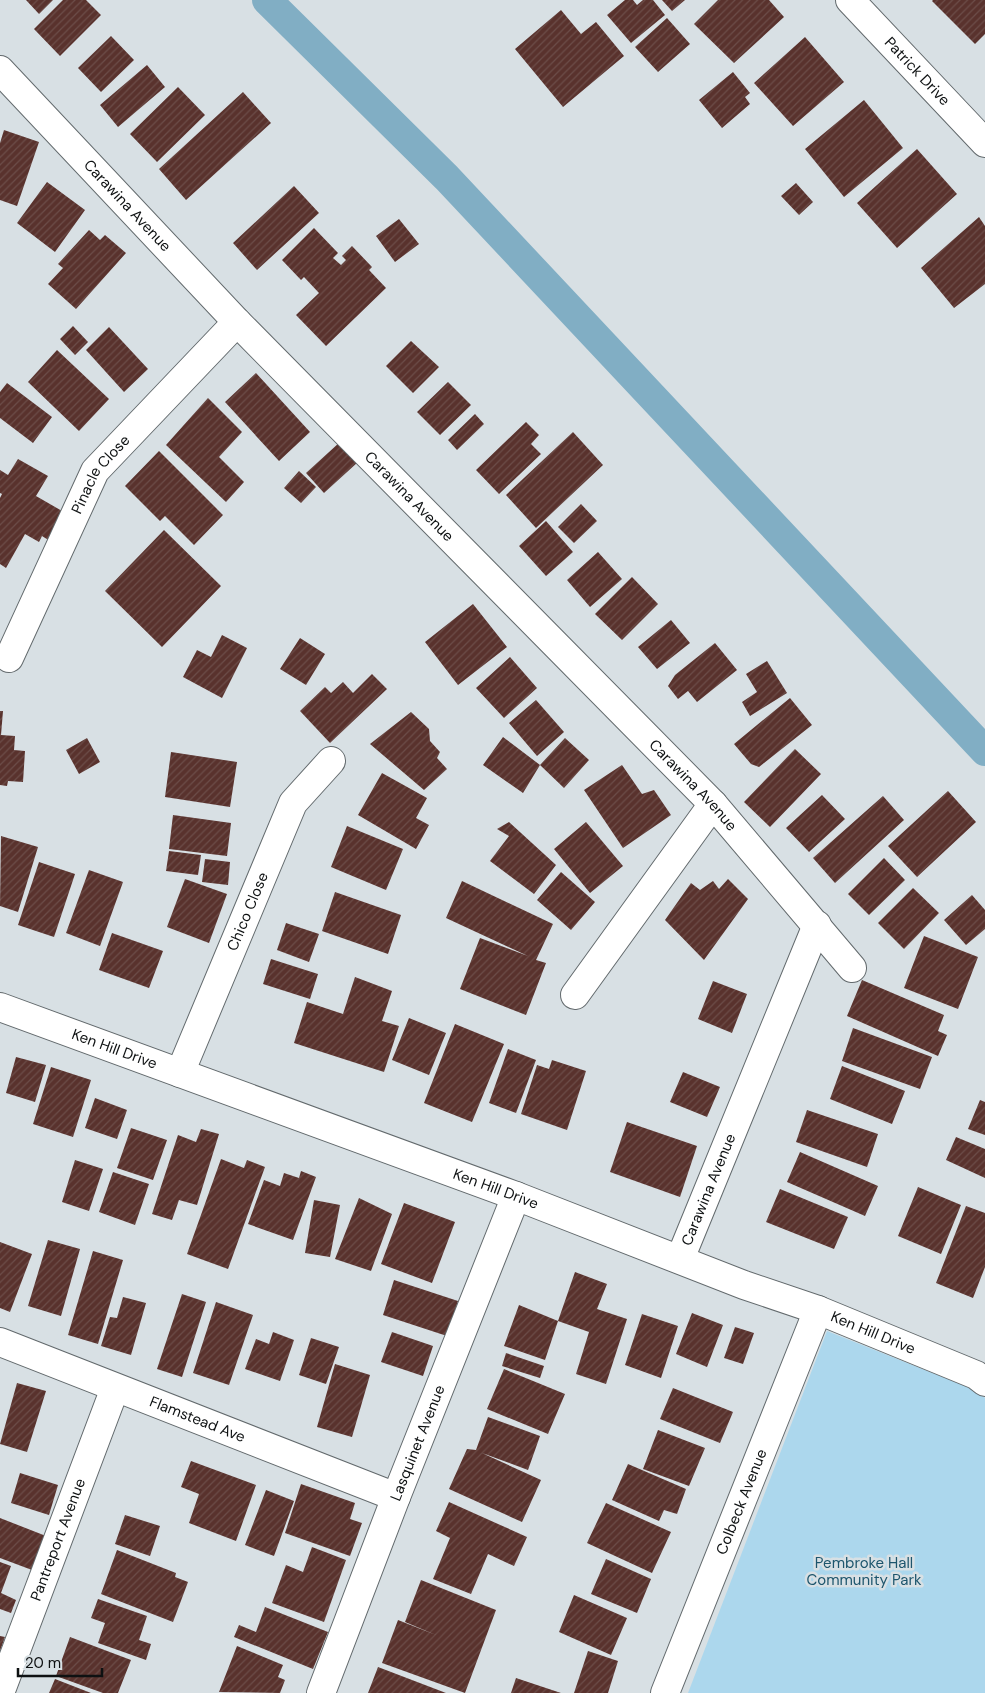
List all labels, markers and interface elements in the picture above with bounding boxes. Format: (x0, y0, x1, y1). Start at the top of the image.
street label: Patrick Drive (880, 33, 954, 110)
street label: Carawina Avenue (79, 155, 176, 256)
street label: Pinacle Close (67, 430, 134, 517)
street label: Carawina Avenue (360, 447, 458, 546)
street label: Carawina Avenue (645, 735, 742, 835)
street label: Chico Close (222, 869, 273, 954)
street label: Ken Hill Drive (69, 1024, 160, 1074)
street label: Carawina Avenue (677, 1131, 740, 1249)
street label: Ken Hill Drive (450, 1164, 541, 1214)
street label: Ken Hill Drive (828, 1306, 918, 1359)
street label: Lasquinet Avenue (385, 1382, 450, 1504)
street label: Flamstead Ave (147, 1392, 248, 1447)
street label: Colbeck Avenue (711, 1446, 772, 1557)
street label: Pantreport Avenue (26, 1475, 90, 1604)
park label: Pembroke Hall Community Park (806, 1553, 922, 1590)
scale bar (18, 1646, 101, 1678)
text: 20 m (25, 1653, 61, 1673)

